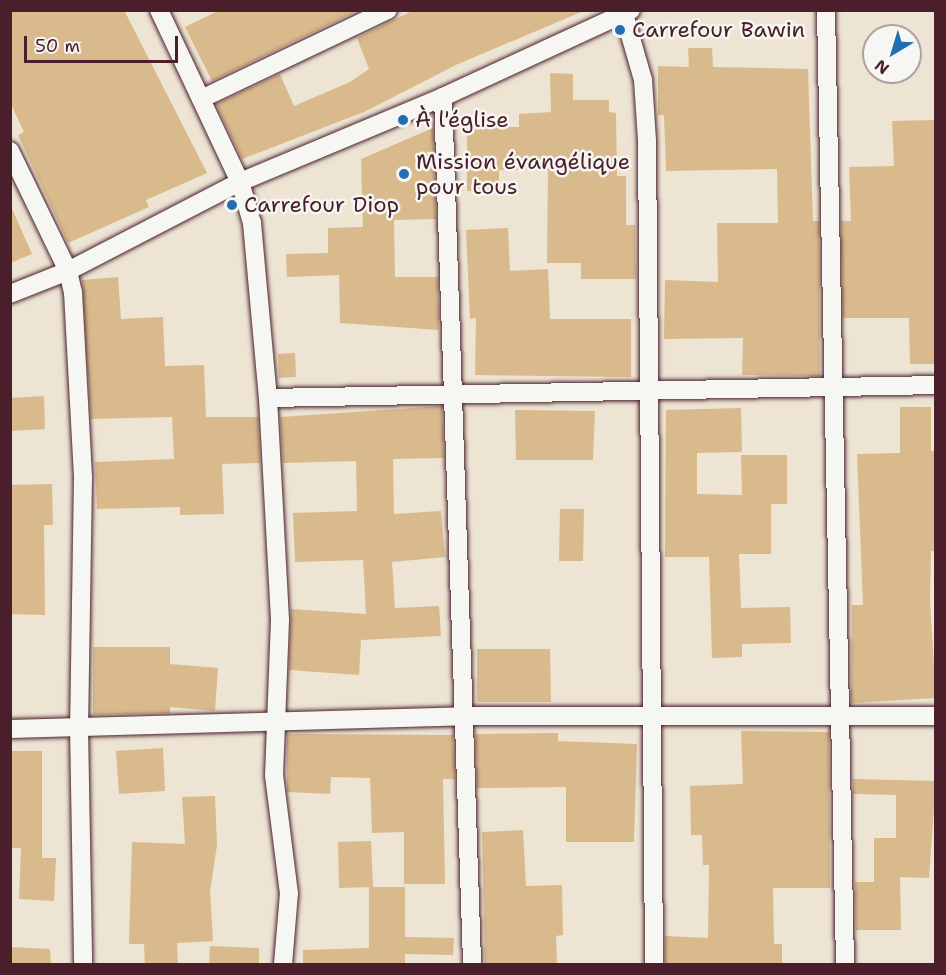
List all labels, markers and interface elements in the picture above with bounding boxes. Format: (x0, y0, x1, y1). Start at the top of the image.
place label: Carrefour Bawin (632, 17, 805, 43)
marker: Carrefour Bawin (613, 23, 627, 37)
scale bar (27, 24, 182, 62)
north arrow (862, 24, 922, 84)
text: 50 m (35, 34, 80, 58)
text: N (870, 55, 893, 79)
place label: À l'église (415, 107, 509, 133)
marker: À l'église (396, 113, 410, 127)
place label: Mission évangélique pour tous (416, 148, 630, 200)
marker: Mission évangélique pour tous (397, 167, 411, 181)
place label: Carrefour Diop (244, 192, 399, 218)
marker: Carrefour Diop (225, 198, 239, 212)

